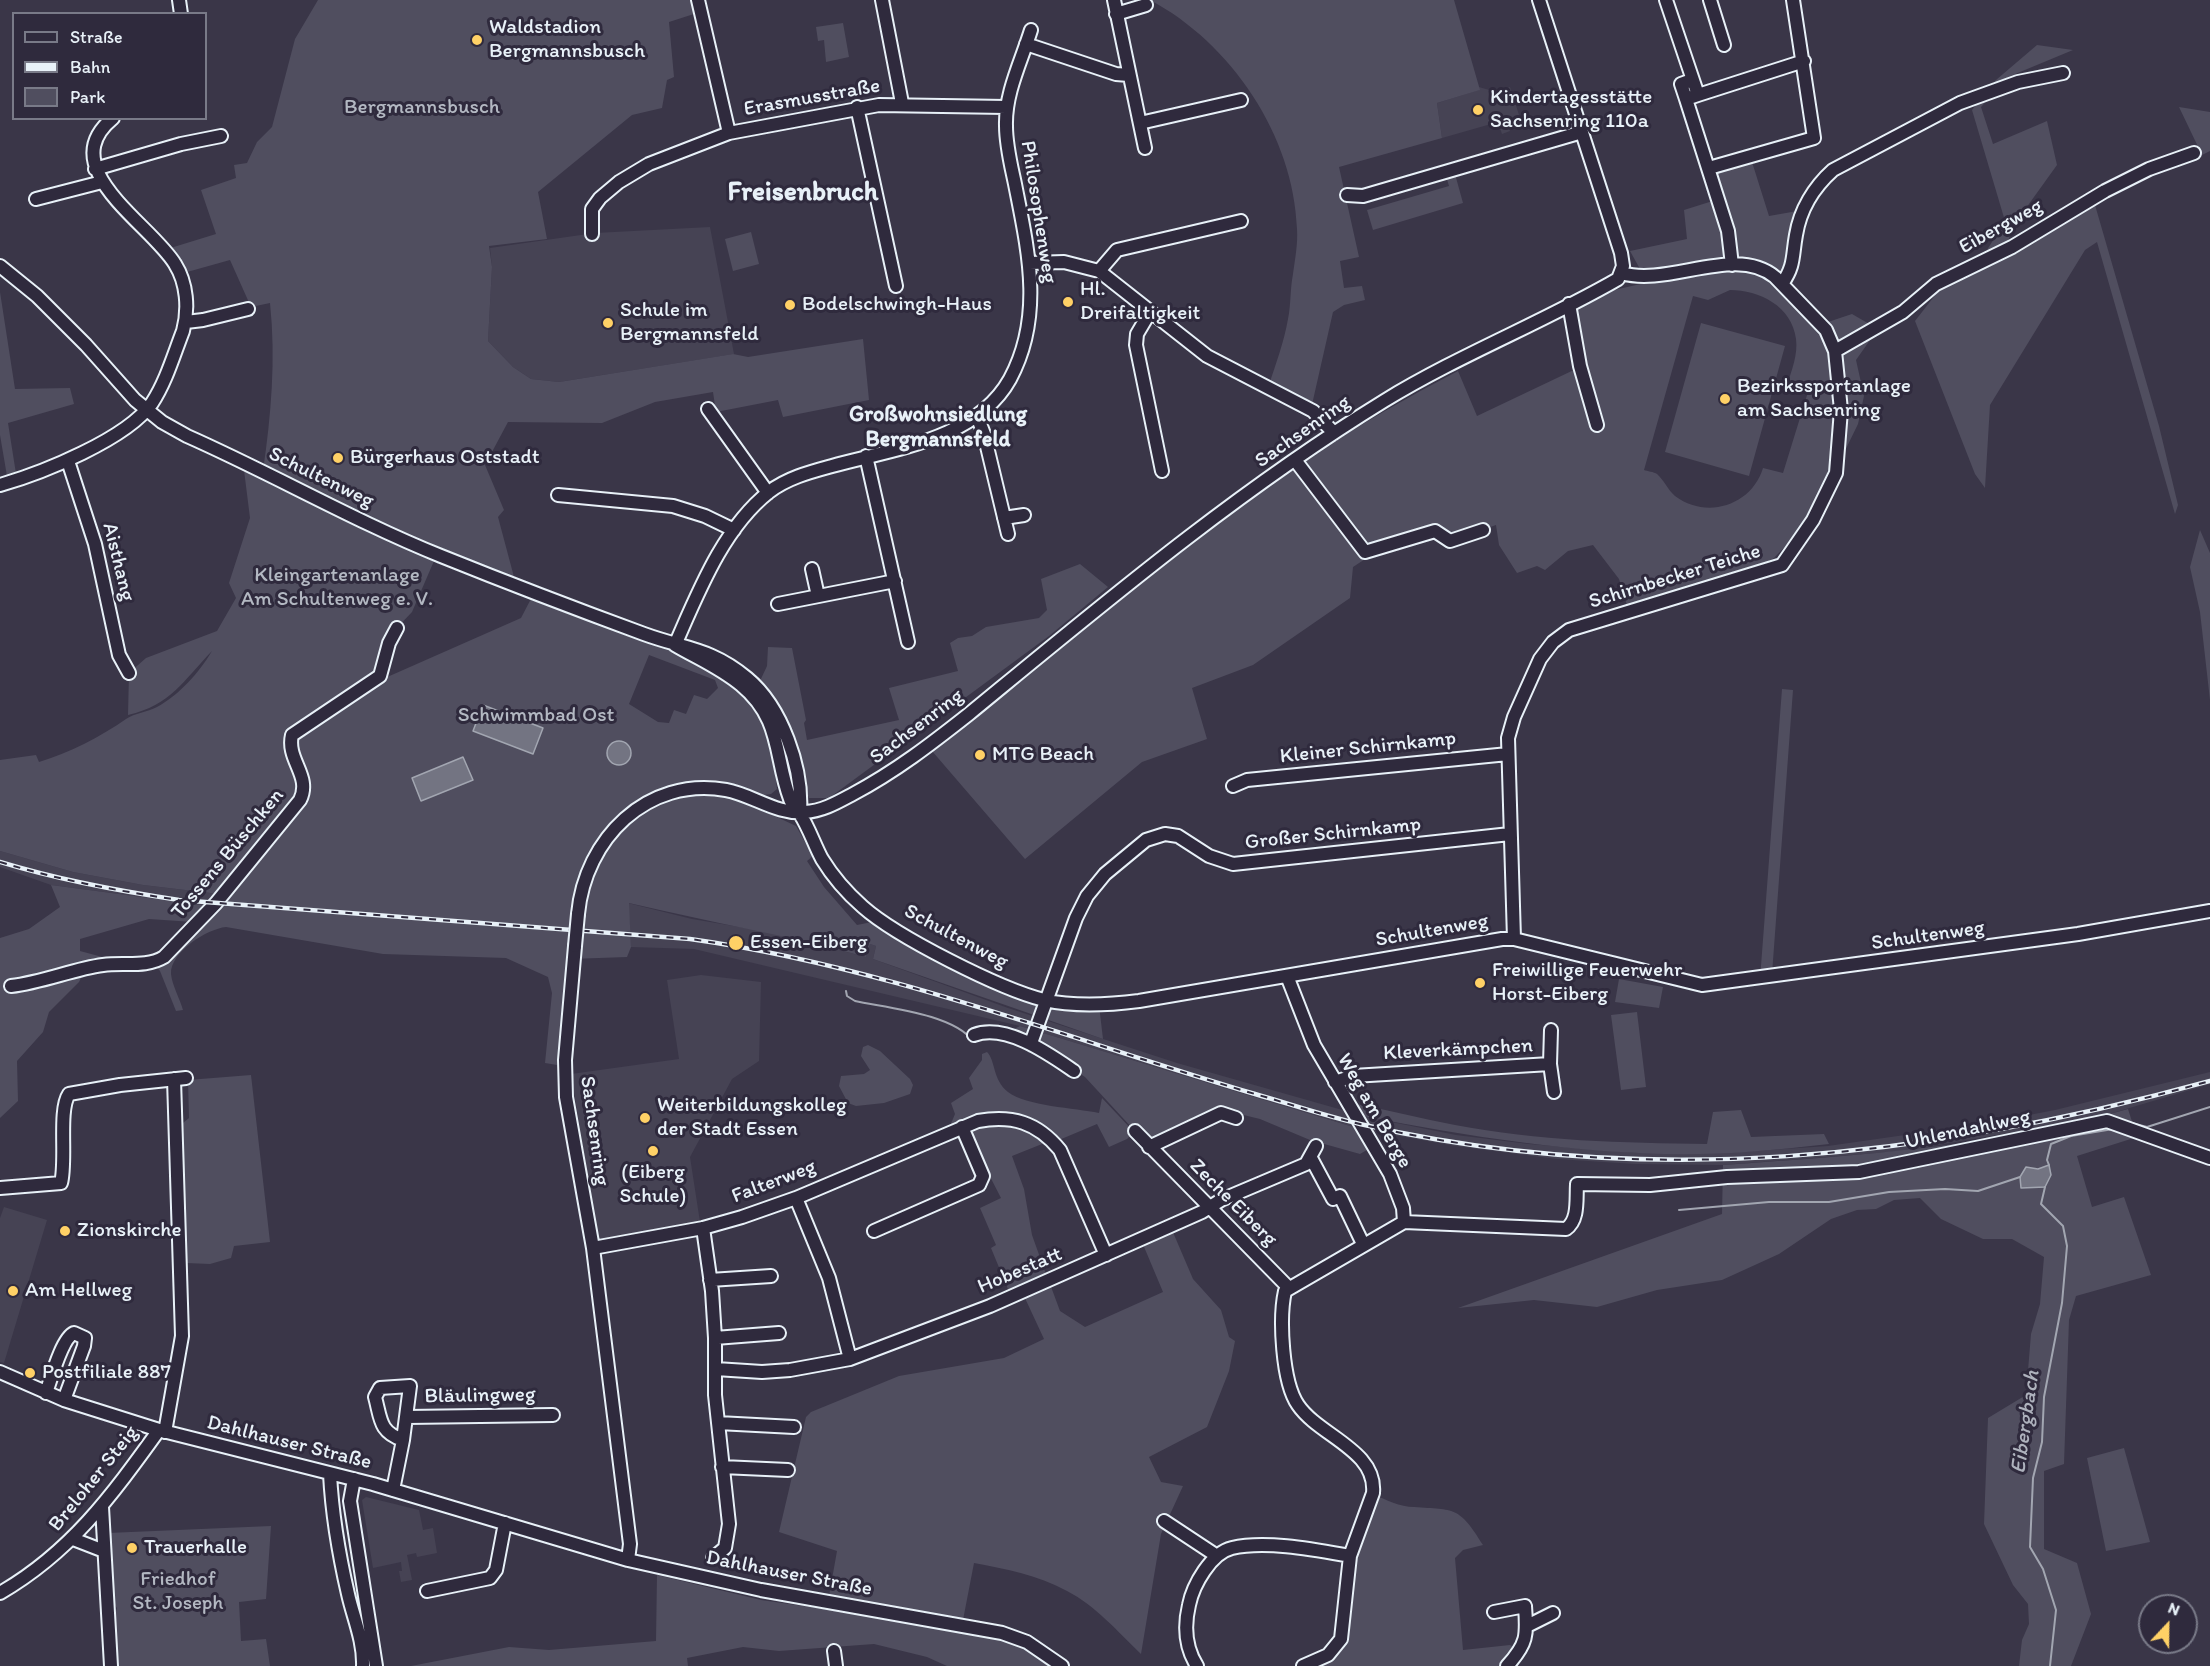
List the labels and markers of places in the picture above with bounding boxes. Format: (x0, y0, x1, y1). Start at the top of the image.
place label: Waldstadion Bergmannsbusch (489, 15, 645, 65)
marker: Waldstadion Bergmannsbusch (470, 33, 484, 47)
place label: Kindertagesstätte Sachsenring 110a (1490, 85, 1652, 135)
marker: Kindertagesstätte Sachsenring 110a (1471, 103, 1485, 117)
place label: Hl. Dreifaltigkeit (1080, 277, 1200, 327)
place label: Bodelschwingh-Haus (802, 292, 992, 318)
marker: Hl. Dreifaltigkeit (1061, 295, 1075, 309)
place label: Schule im Bergmannsfeld (620, 298, 759, 348)
marker: Bodelschwingh-Haus (783, 298, 797, 312)
marker: Schule im Bergmannsfeld (601, 316, 615, 330)
place label: Bezirkssportanlage am Sachsenring (1737, 374, 1911, 424)
marker: Bezirkssportanlage am Sachsenring (1718, 392, 1732, 406)
place label: Bürgerhaus Oststadt (350, 445, 540, 471)
marker: Bürgerhaus Oststadt (331, 451, 345, 465)
place label: MTG Beach (992, 742, 1094, 768)
marker: MTG Beach (973, 748, 987, 762)
place label: Essen-Eiberg (750, 930, 867, 956)
marker: Essen-Eiberg (727, 934, 745, 952)
place label: Freiwillige Feuerwehr Horst-Eiberg (1492, 958, 1682, 1008)
marker: Freiwillige Feuerwehr Horst-Eiberg (1473, 976, 1487, 990)
place label: Weiterbildungskolleg der Stadt Essen (657, 1093, 847, 1143)
marker: Weiterbildungskolleg der Stadt Essen (638, 1111, 652, 1125)
marker: (Eiberg Schule) (646, 1144, 660, 1158)
place label: (Eiberg Schule) (620, 1160, 686, 1210)
place label: Zionskirche (77, 1218, 181, 1244)
marker: Zionskirche (58, 1224, 72, 1238)
place label: Am Hellweg (25, 1278, 132, 1304)
marker: Am Hellweg (6, 1284, 20, 1298)
place label: Postfiliale 887 (42, 1360, 171, 1386)
marker: Postfiliale 887 (23, 1366, 37, 1380)
place label: Trauerhalle (144, 1535, 247, 1561)
marker: Trauerhalle (125, 1541, 139, 1555)

